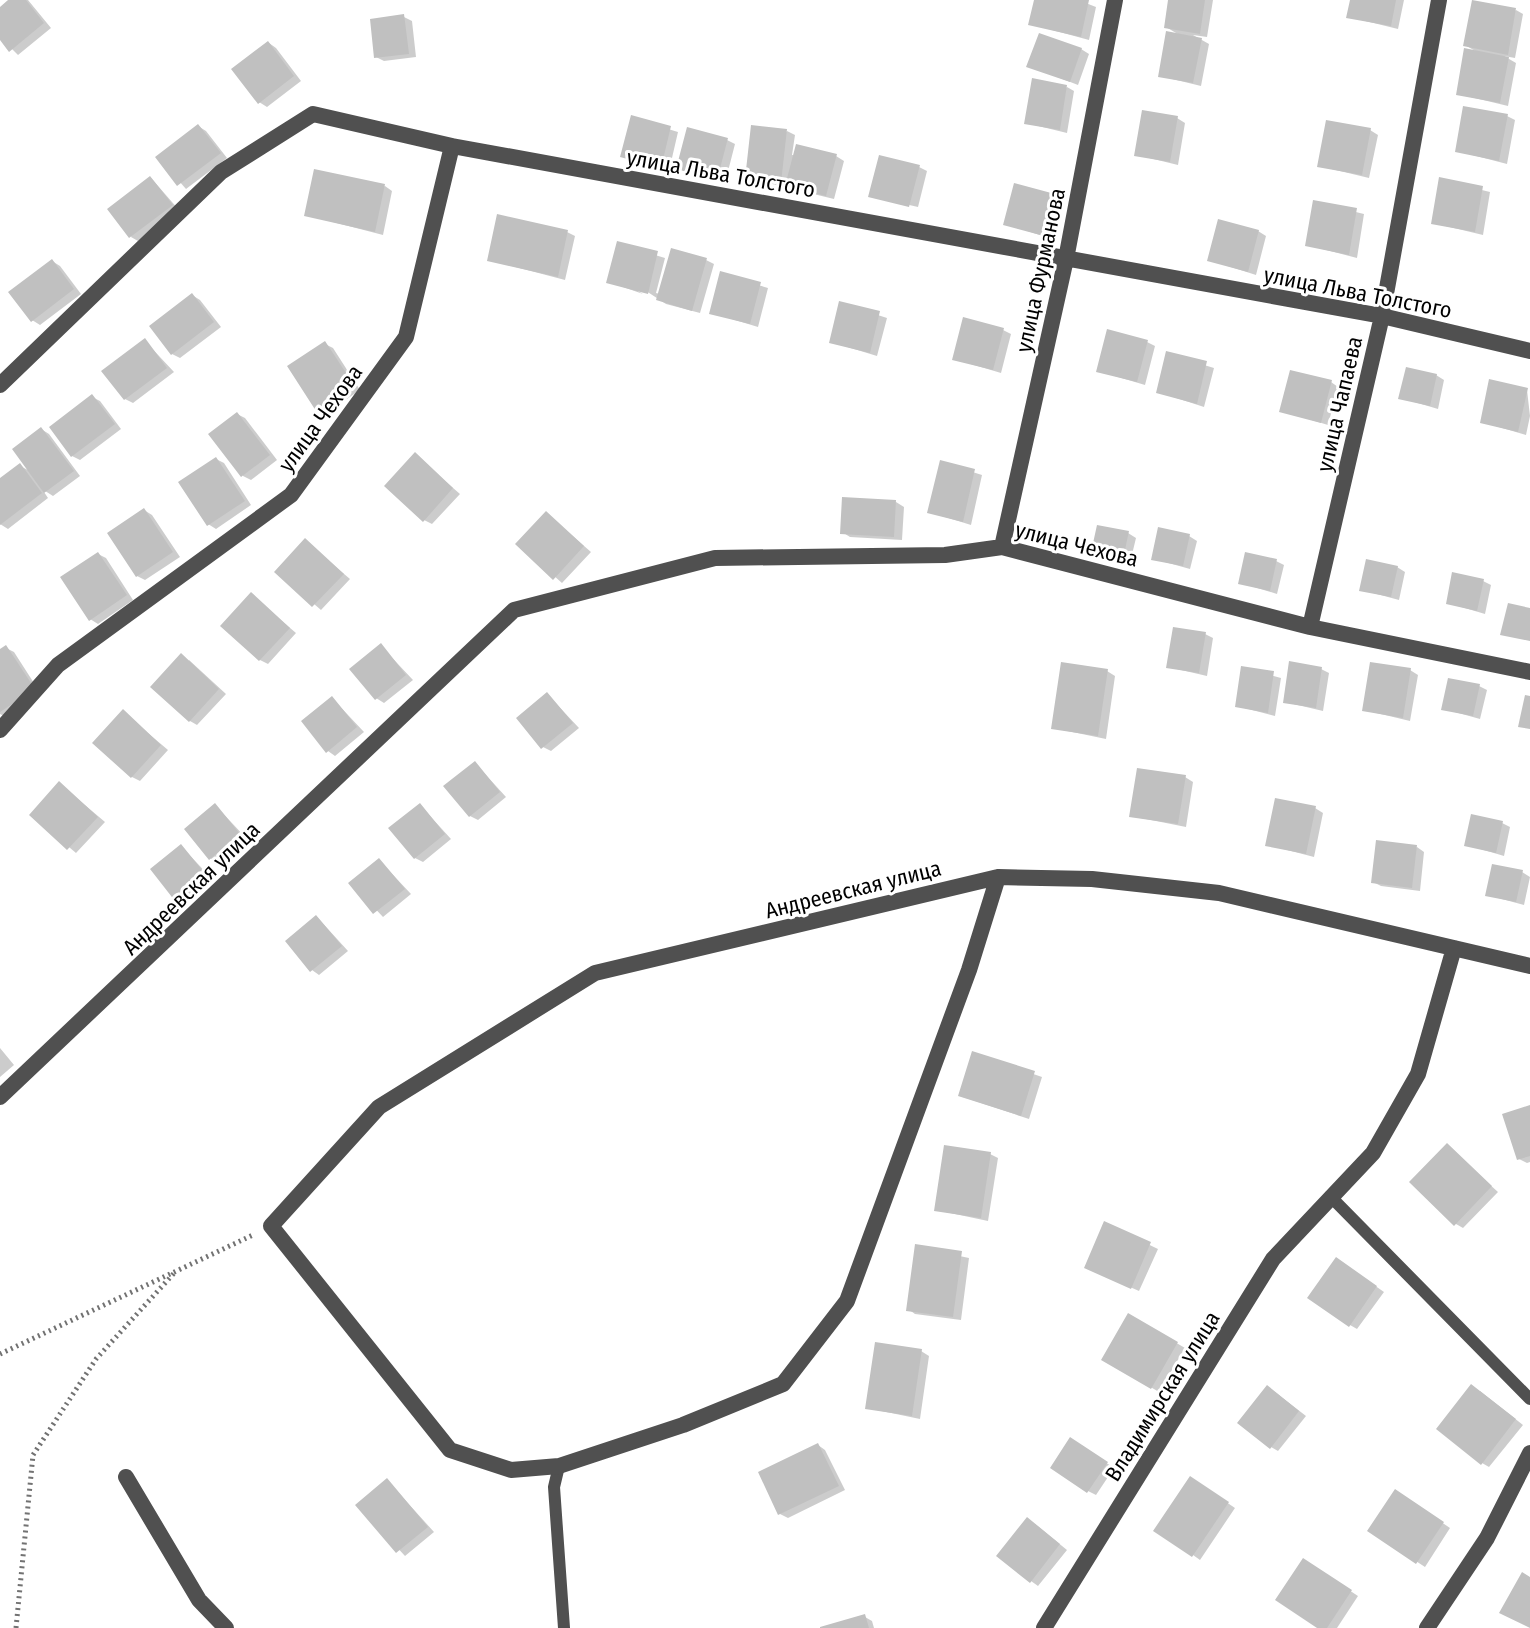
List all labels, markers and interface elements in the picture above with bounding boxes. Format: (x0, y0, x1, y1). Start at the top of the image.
street label: улица Льва Толстого (625, 144, 817, 203)
street label: улица Фурманова (1010, 186, 1071, 355)
street label: улица Льва Толстого (1262, 261, 1454, 324)
street label: улица Чапаева (1311, 334, 1368, 474)
street label: улица Чехова (273, 360, 368, 477)
street label: улица Чехова (1013, 516, 1141, 573)
street label: Андреевская улица (117, 816, 266, 961)
street label: Андреевская улица (762, 855, 944, 924)
street label: Владимирская улица (1099, 1306, 1226, 1486)

